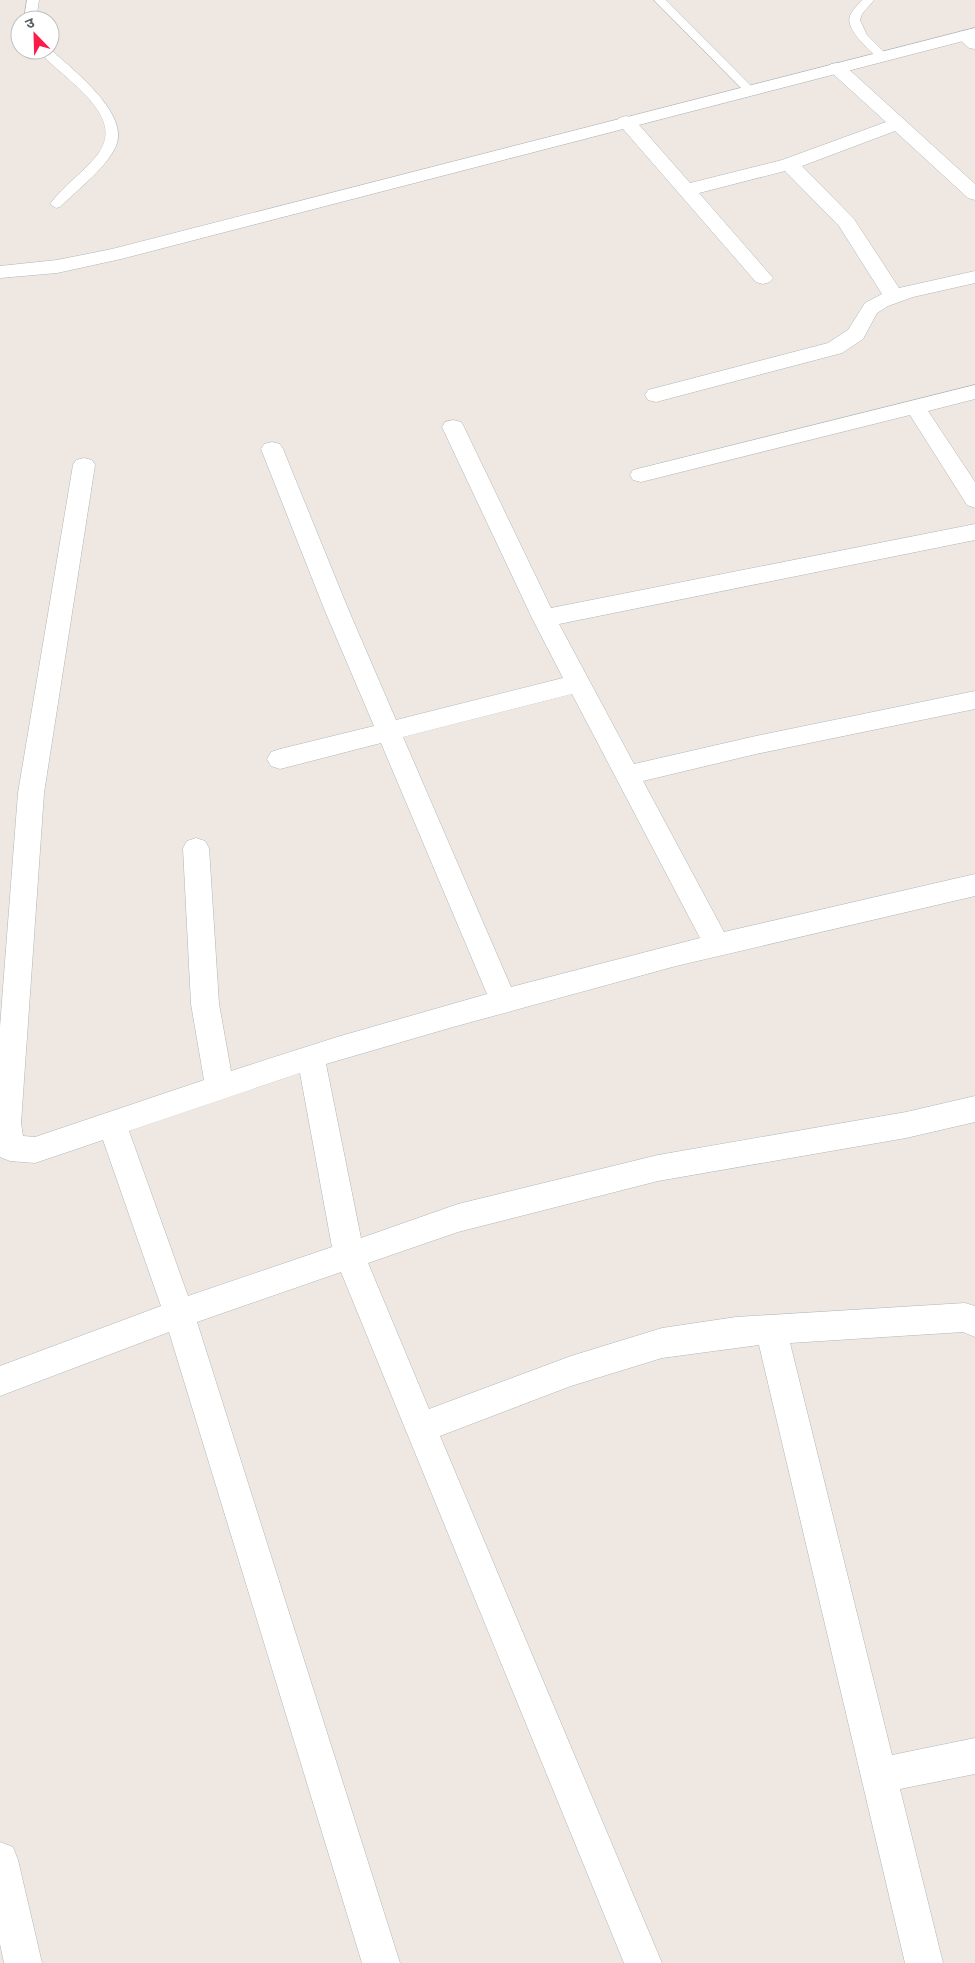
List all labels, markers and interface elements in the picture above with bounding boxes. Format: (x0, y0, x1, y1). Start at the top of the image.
north arrow (10, 10, 60, 60)
text: उ (23, 13, 38, 32)

